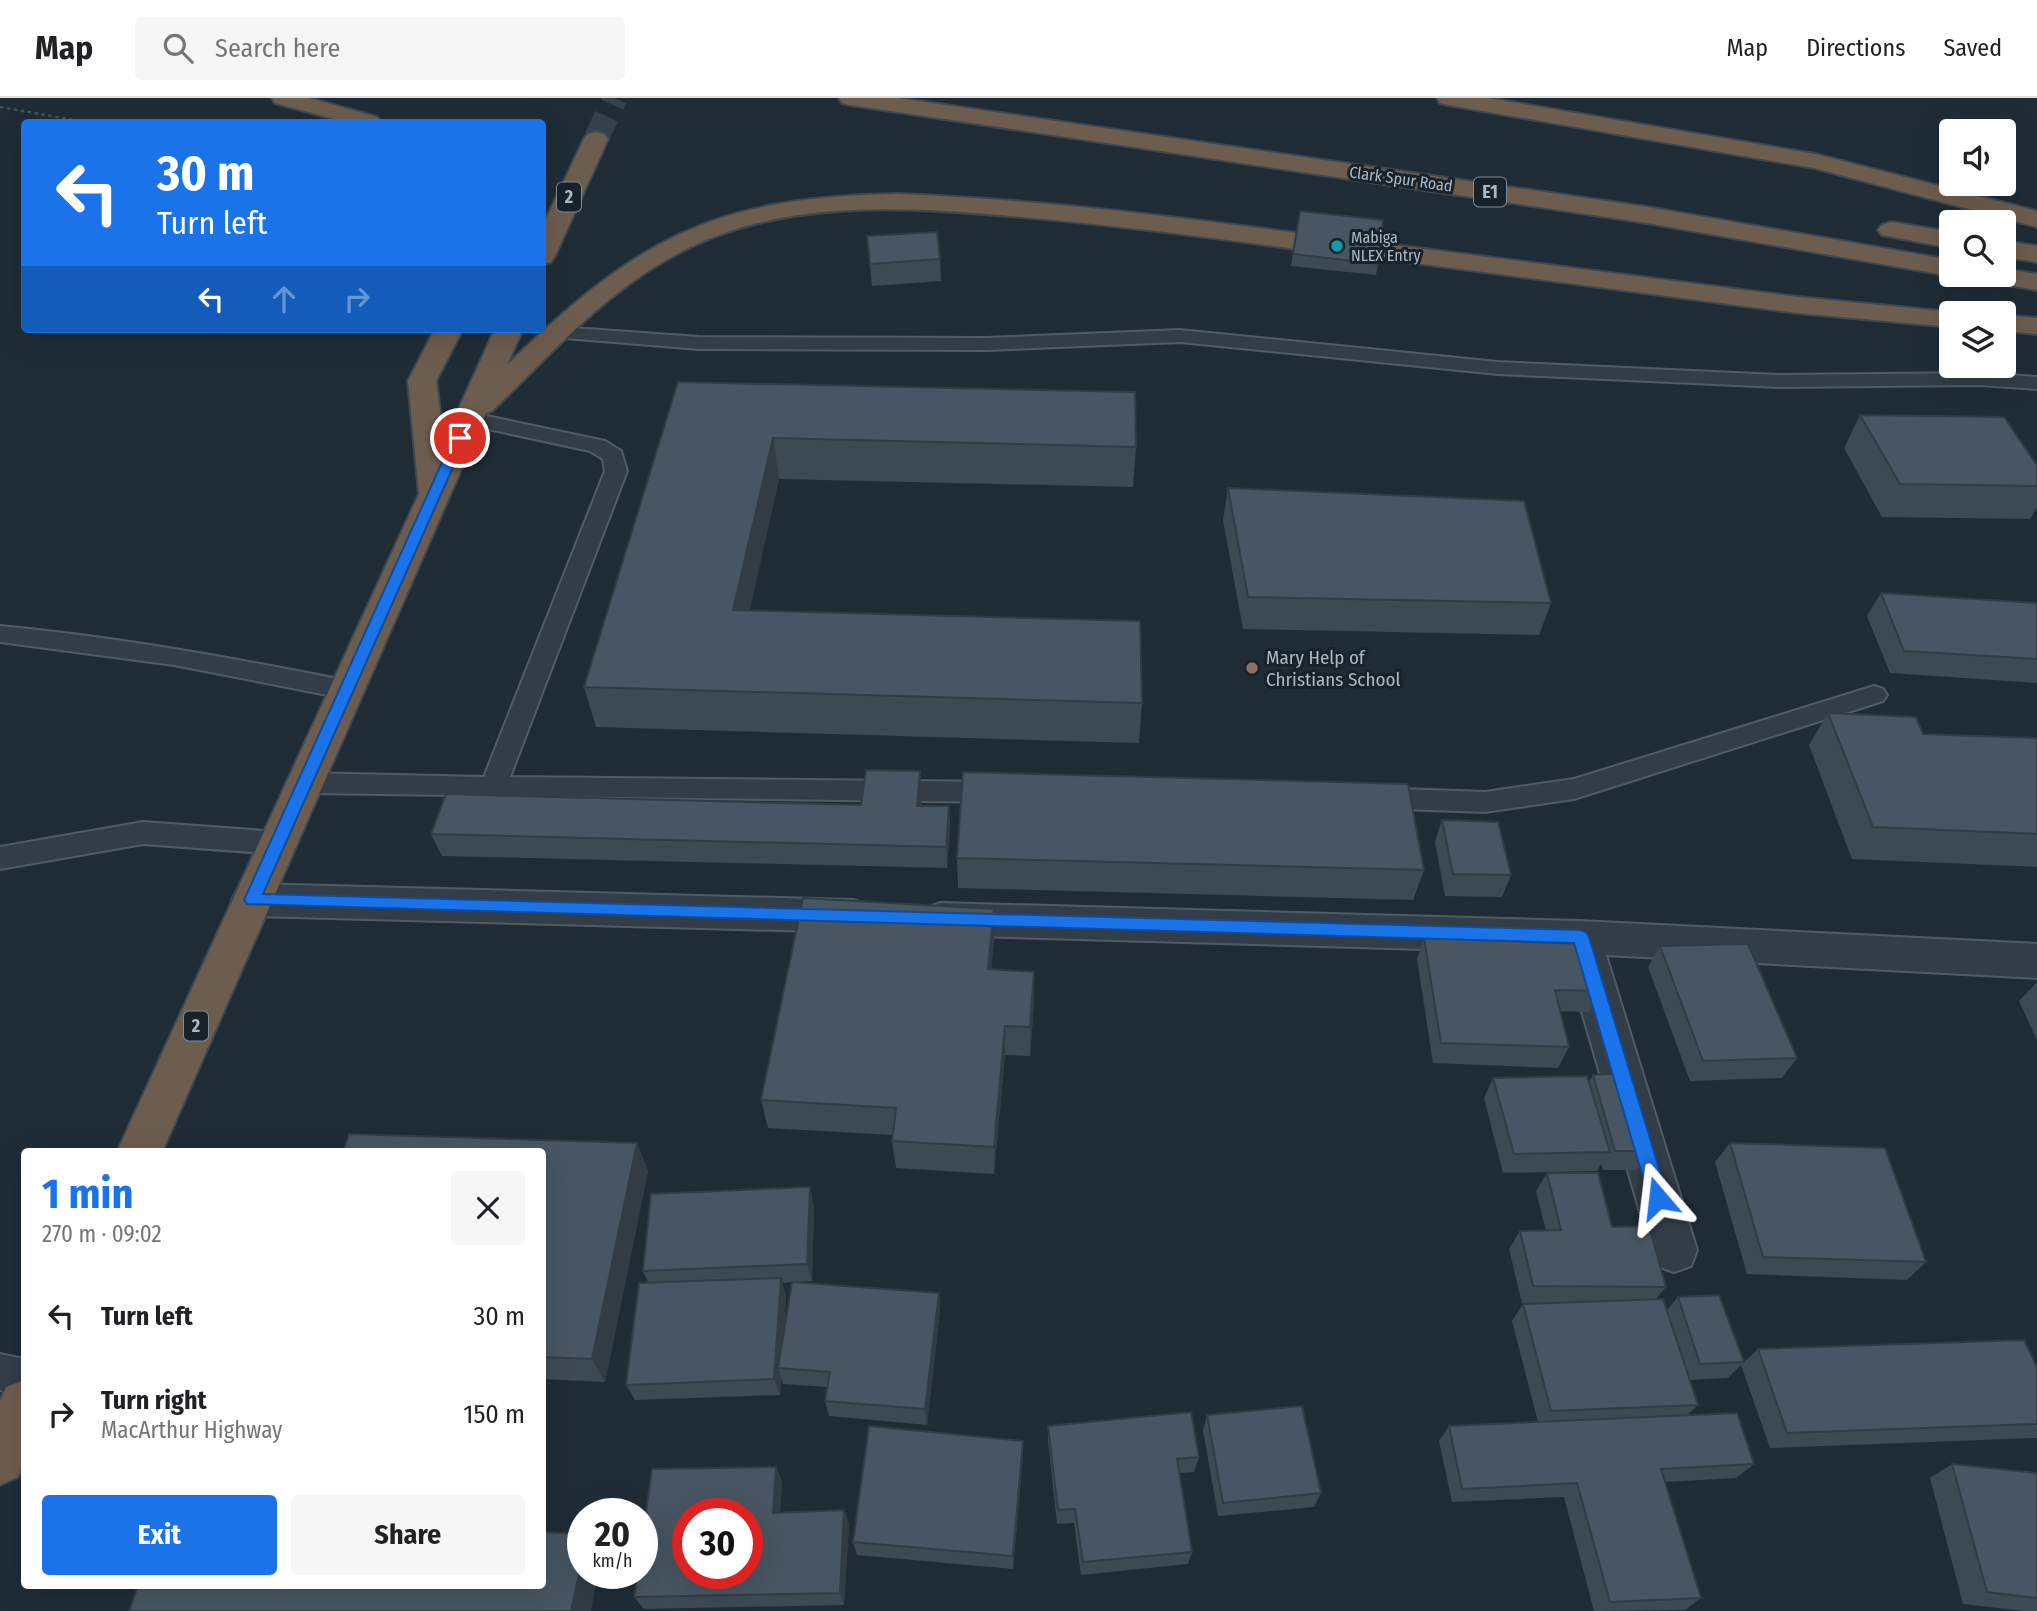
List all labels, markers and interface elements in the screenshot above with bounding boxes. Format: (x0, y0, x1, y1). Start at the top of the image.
search box (135, 17, 625, 80)
text: Map (35, 28, 93, 68)
icon: search (159, 29, 197, 67)
text: Search here (215, 33, 340, 64)
text: Map (1727, 34, 1768, 62)
text: Directions (1806, 34, 1905, 62)
text: Saved (1943, 34, 2002, 62)
map controls (1939, 119, 2016, 378)
button: sound (1939, 119, 2016, 196)
text: 30 m (157, 144, 255, 203)
icon: left (42, 147, 133, 238)
street label: Clark Spur Road (1348, 162, 1454, 196)
road number: E1 (1474, 178, 1506, 206)
road number: 2 (557, 182, 581, 212)
text: Turn left (157, 204, 267, 242)
button: search (1939, 210, 2016, 287)
place label: Mabiga NLEX Entry (1351, 228, 1421, 265)
marker: Mabiga NLEX Entry (1329, 238, 1345, 254)
icon: left (192, 280, 230, 318)
icon: ahead (265, 280, 303, 318)
icon: right (338, 280, 376, 318)
button: layers (1939, 301, 2016, 378)
pin (430, 408, 490, 468)
icon: arrive (441, 419, 479, 457)
place label: Mary Help of Christians School (1266, 646, 1400, 691)
marker: Mary Help of Christians School (1244, 660, 1260, 676)
road number: 2 (184, 1012, 208, 1041)
position arrow (1621, 1161, 1695, 1235)
text: 1 min (42, 1169, 133, 1219)
button: close (451, 1171, 525, 1245)
text: 270 m · 09:02 (42, 1220, 162, 1248)
icon: left (42, 1297, 80, 1335)
text: Turn left (101, 1301, 193, 1332)
text: 30 m (474, 1301, 525, 1332)
text: Turn right (101, 1385, 207, 1416)
icon: right (42, 1395, 80, 1433)
text: 150 m (463, 1399, 525, 1430)
text: MacArthur Highway (101, 1416, 282, 1444)
button: Exit (42, 1495, 277, 1575)
button: Share (291, 1495, 525, 1575)
speed limit sign: 30 (672, 1498, 763, 1589)
text: 20 (595, 1513, 630, 1555)
text: km/h (592, 1550, 633, 1572)

